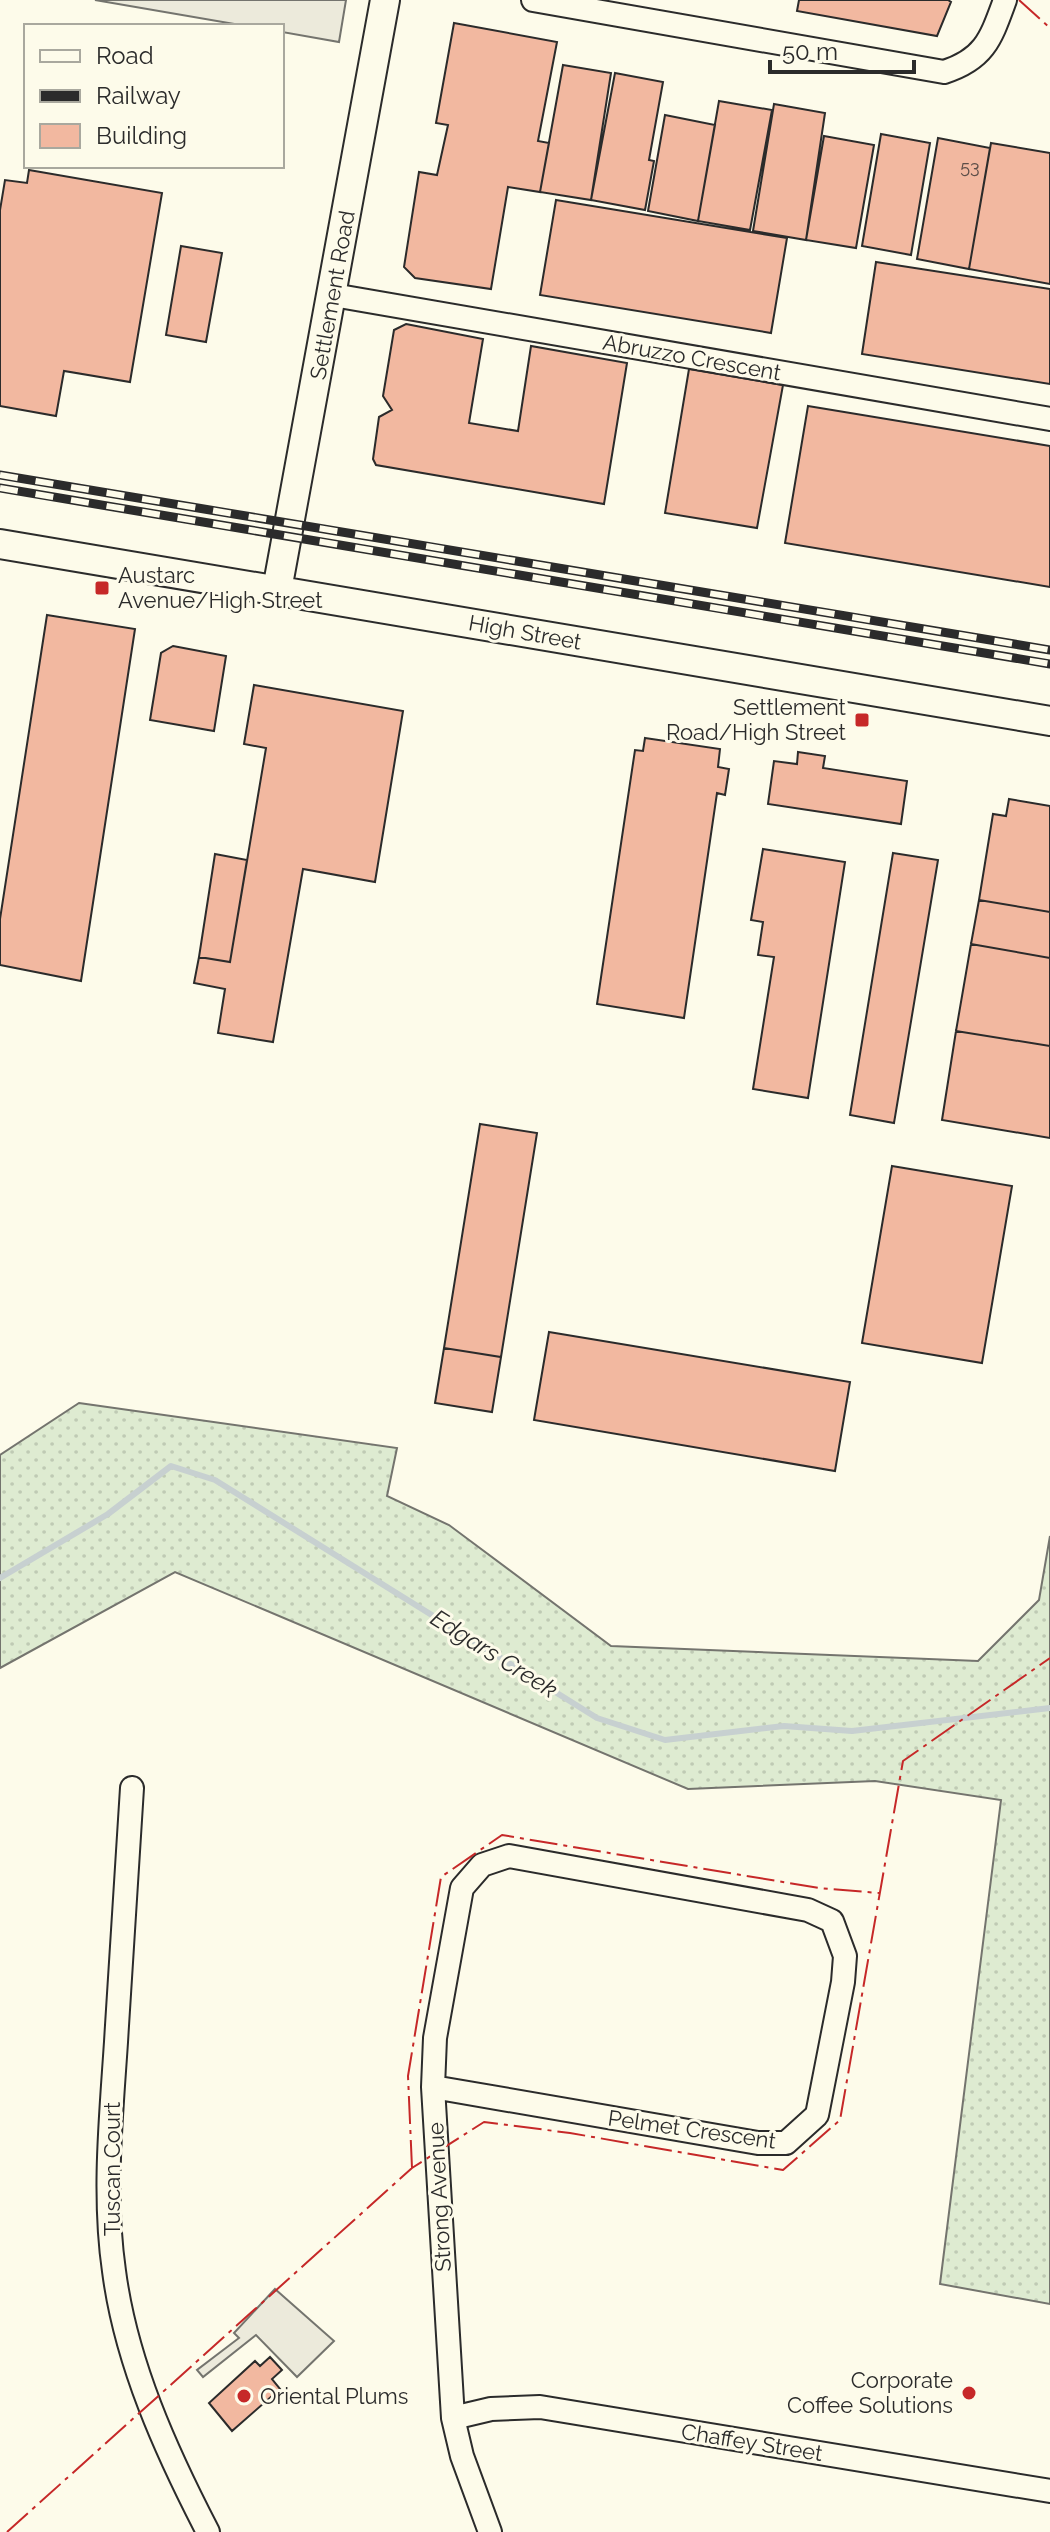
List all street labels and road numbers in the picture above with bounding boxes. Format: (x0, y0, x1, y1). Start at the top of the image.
street label: Settlement Road (304, 208, 360, 382)
street label: Abruzzo Crescent (601, 329, 784, 386)
street label: High Street (467, 609, 584, 655)
street label: Tuscan Court (99, 2101, 125, 2236)
street label: Pelmet Crescent (606, 2104, 778, 2154)
street label: Strong Avenue (422, 2122, 456, 2272)
street label: Chaffey Street (679, 2418, 825, 2466)

